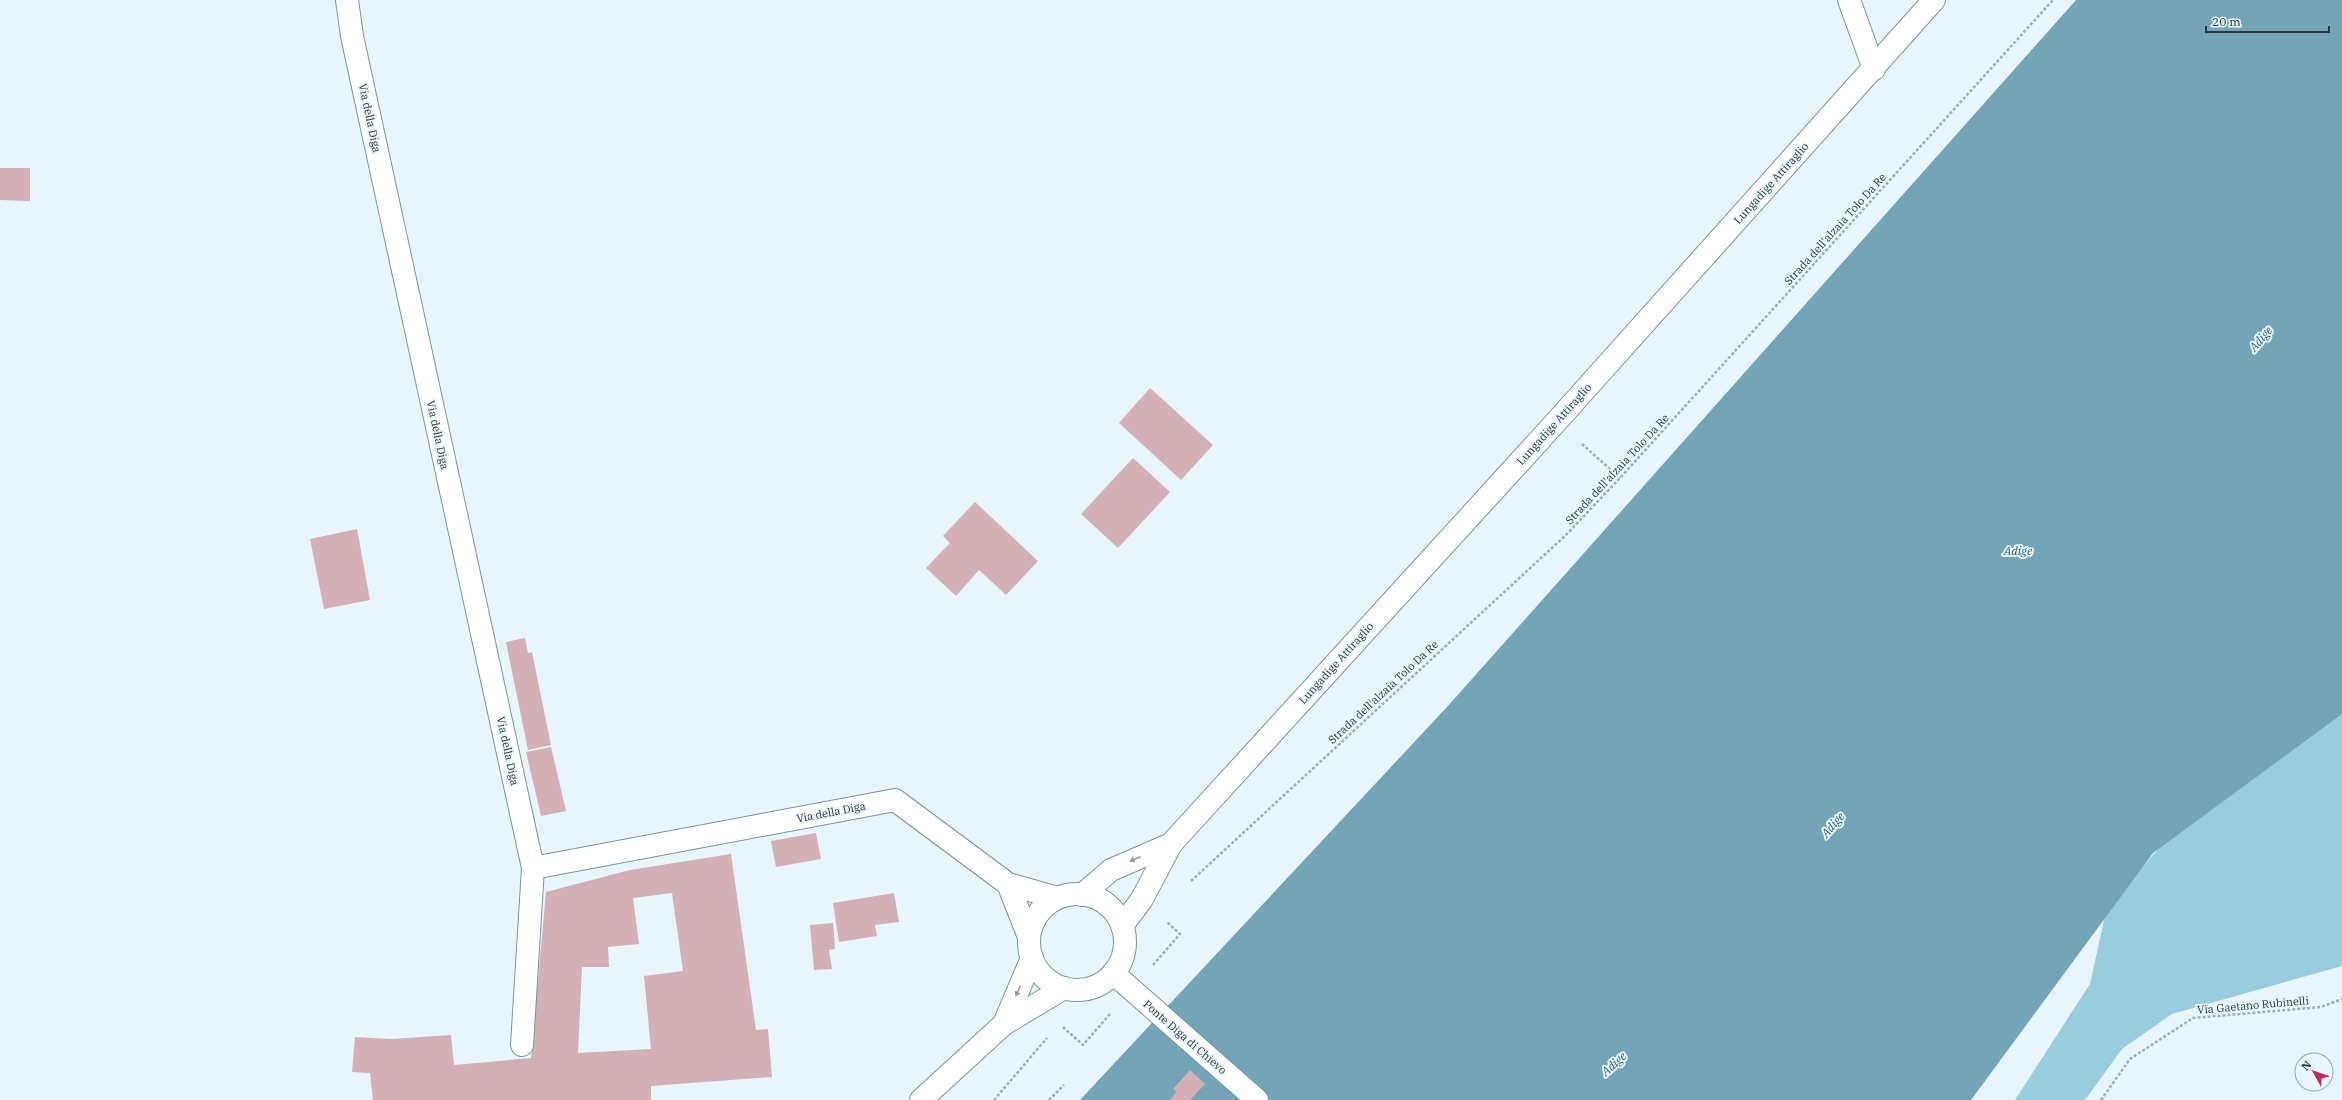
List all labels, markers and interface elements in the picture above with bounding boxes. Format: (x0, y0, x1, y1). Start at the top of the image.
scale bar (2206, 8, 2329, 34)
text: 20 m (2212, 14, 2241, 29)
street label: Via della Diga (356, 82, 384, 154)
street label: Lungadige Attiraglio (1731, 139, 1811, 227)
street label: Strada dell'alzaia Tolo Da Re (1781, 170, 1889, 288)
water label: Adige (2245, 323, 2276, 355)
street label: Lungadige Attiraglio (1514, 380, 1594, 468)
street label: Via della Diga (424, 399, 452, 471)
street label: Strada dell'alzaia Tolo Da Re (1562, 411, 1672, 527)
water label: Adige (2003, 543, 2033, 558)
street label: Lungadige Attiraglio (1296, 619, 1376, 707)
street label: Strada dell'alzaia Tolo Da Re (1325, 637, 1441, 747)
street label: Via della Diga (494, 715, 522, 787)
street label: Via della Diga (795, 798, 867, 826)
water label: Adige (1817, 809, 1848, 841)
one-way arrow (1130, 856, 1141, 862)
one-way arrow (1015, 985, 1021, 997)
street label: Via Gaetano Rubinelli (2197, 993, 2310, 1017)
street label: Ponte Diga di Chievo (1140, 997, 1230, 1077)
water label: Adige (1597, 1048, 1630, 1079)
north arrow (2294, 1052, 2334, 1092)
text: N (2298, 1058, 2315, 1073)

